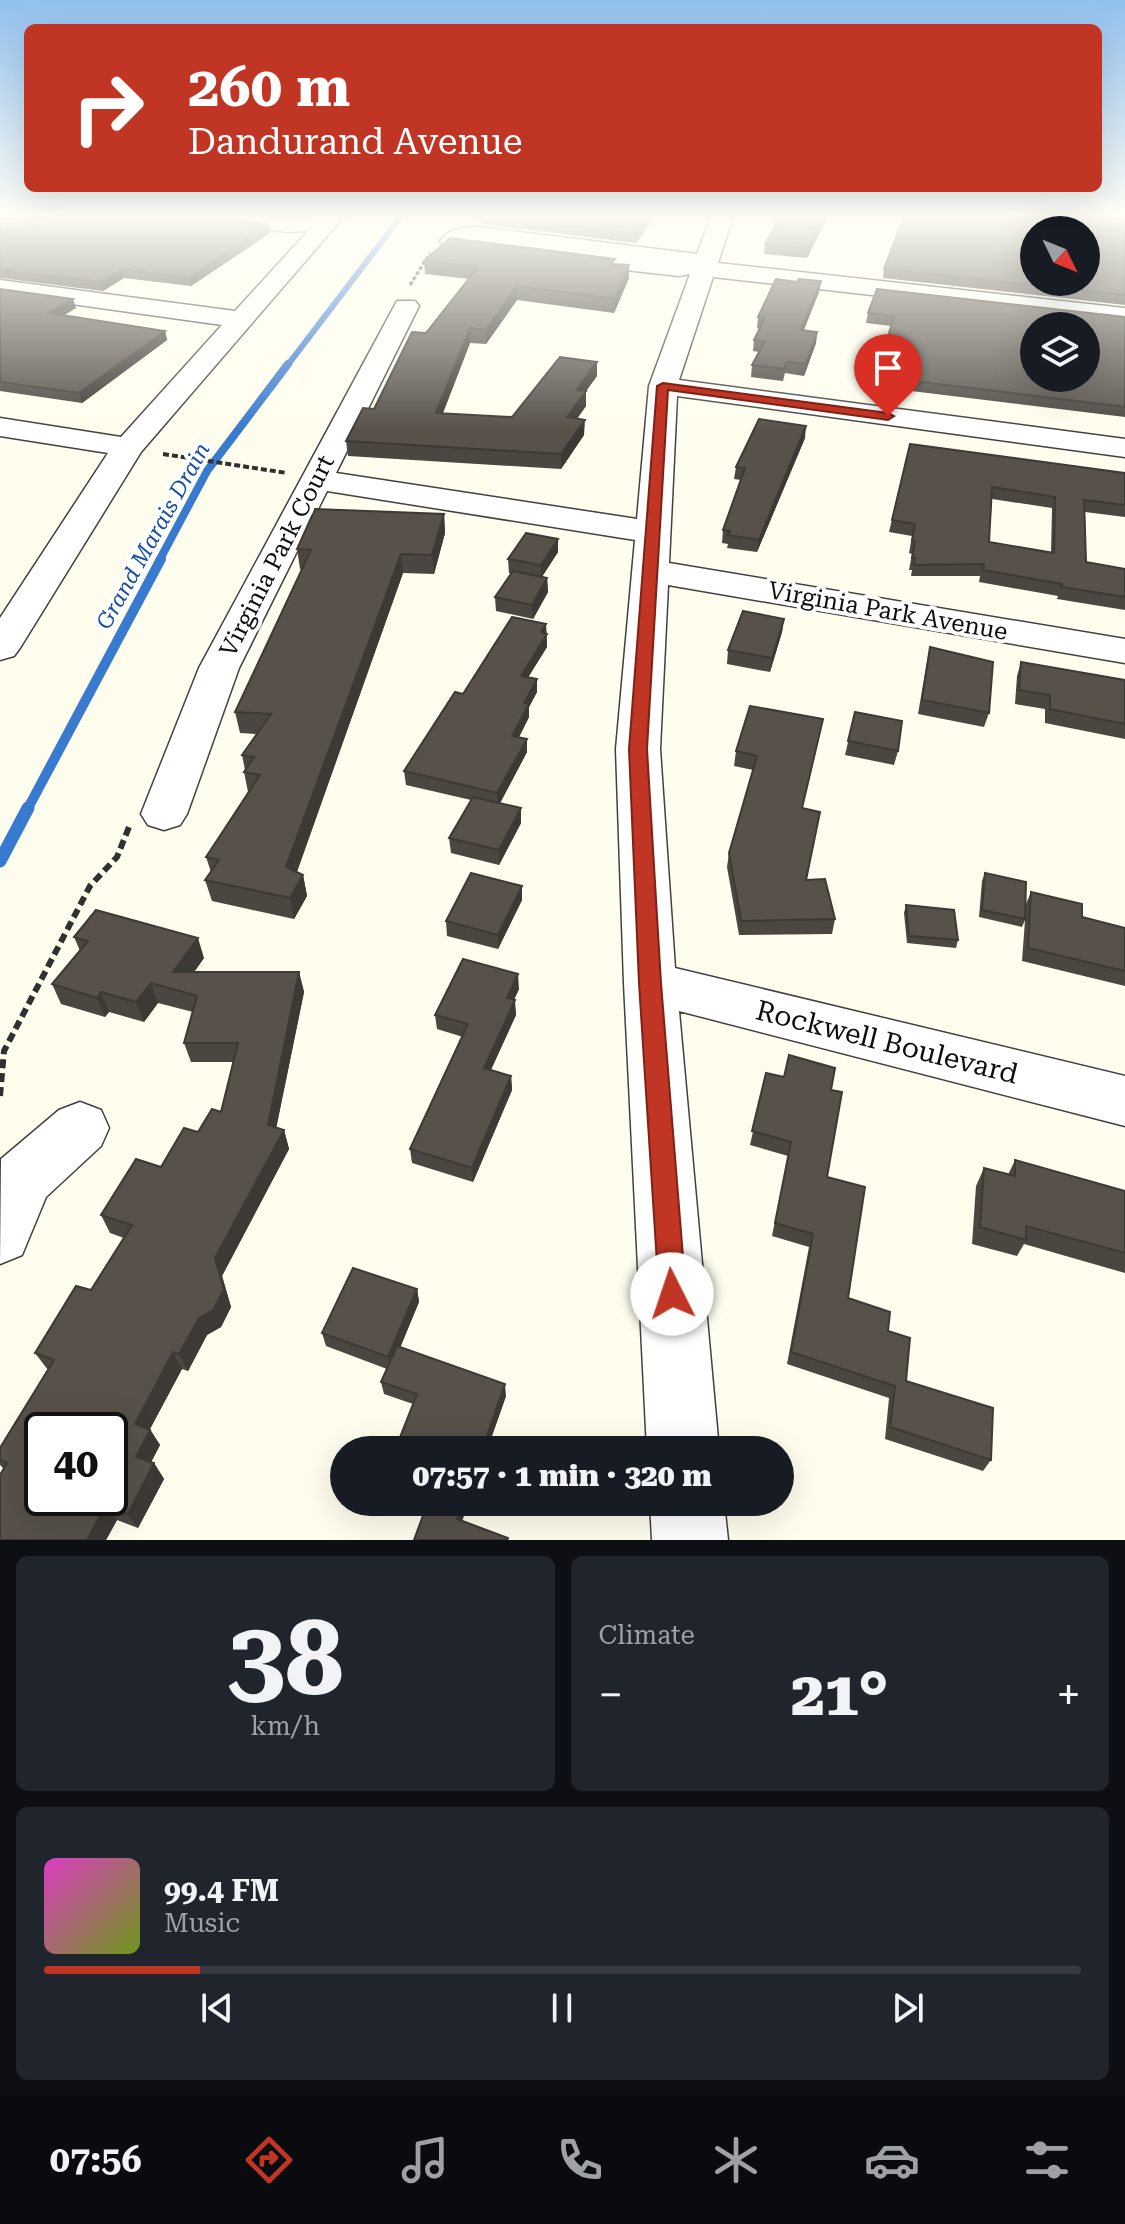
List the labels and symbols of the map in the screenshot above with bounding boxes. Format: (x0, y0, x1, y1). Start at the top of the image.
north arrow (1020, 216, 1100, 296)
pin (854, 334, 922, 416)
water label: Grand Marais Drain (91, 438, 215, 634)
street label: Virginia Park Court (214, 450, 340, 662)
street label: Virginia Park Avenue (766, 576, 1010, 646)
street label: Rockwell Boulevard (753, 993, 1021, 1091)
position arrow (630, 1252, 714, 1336)
speed limit sign: 40 (24, 1412, 128, 1516)

